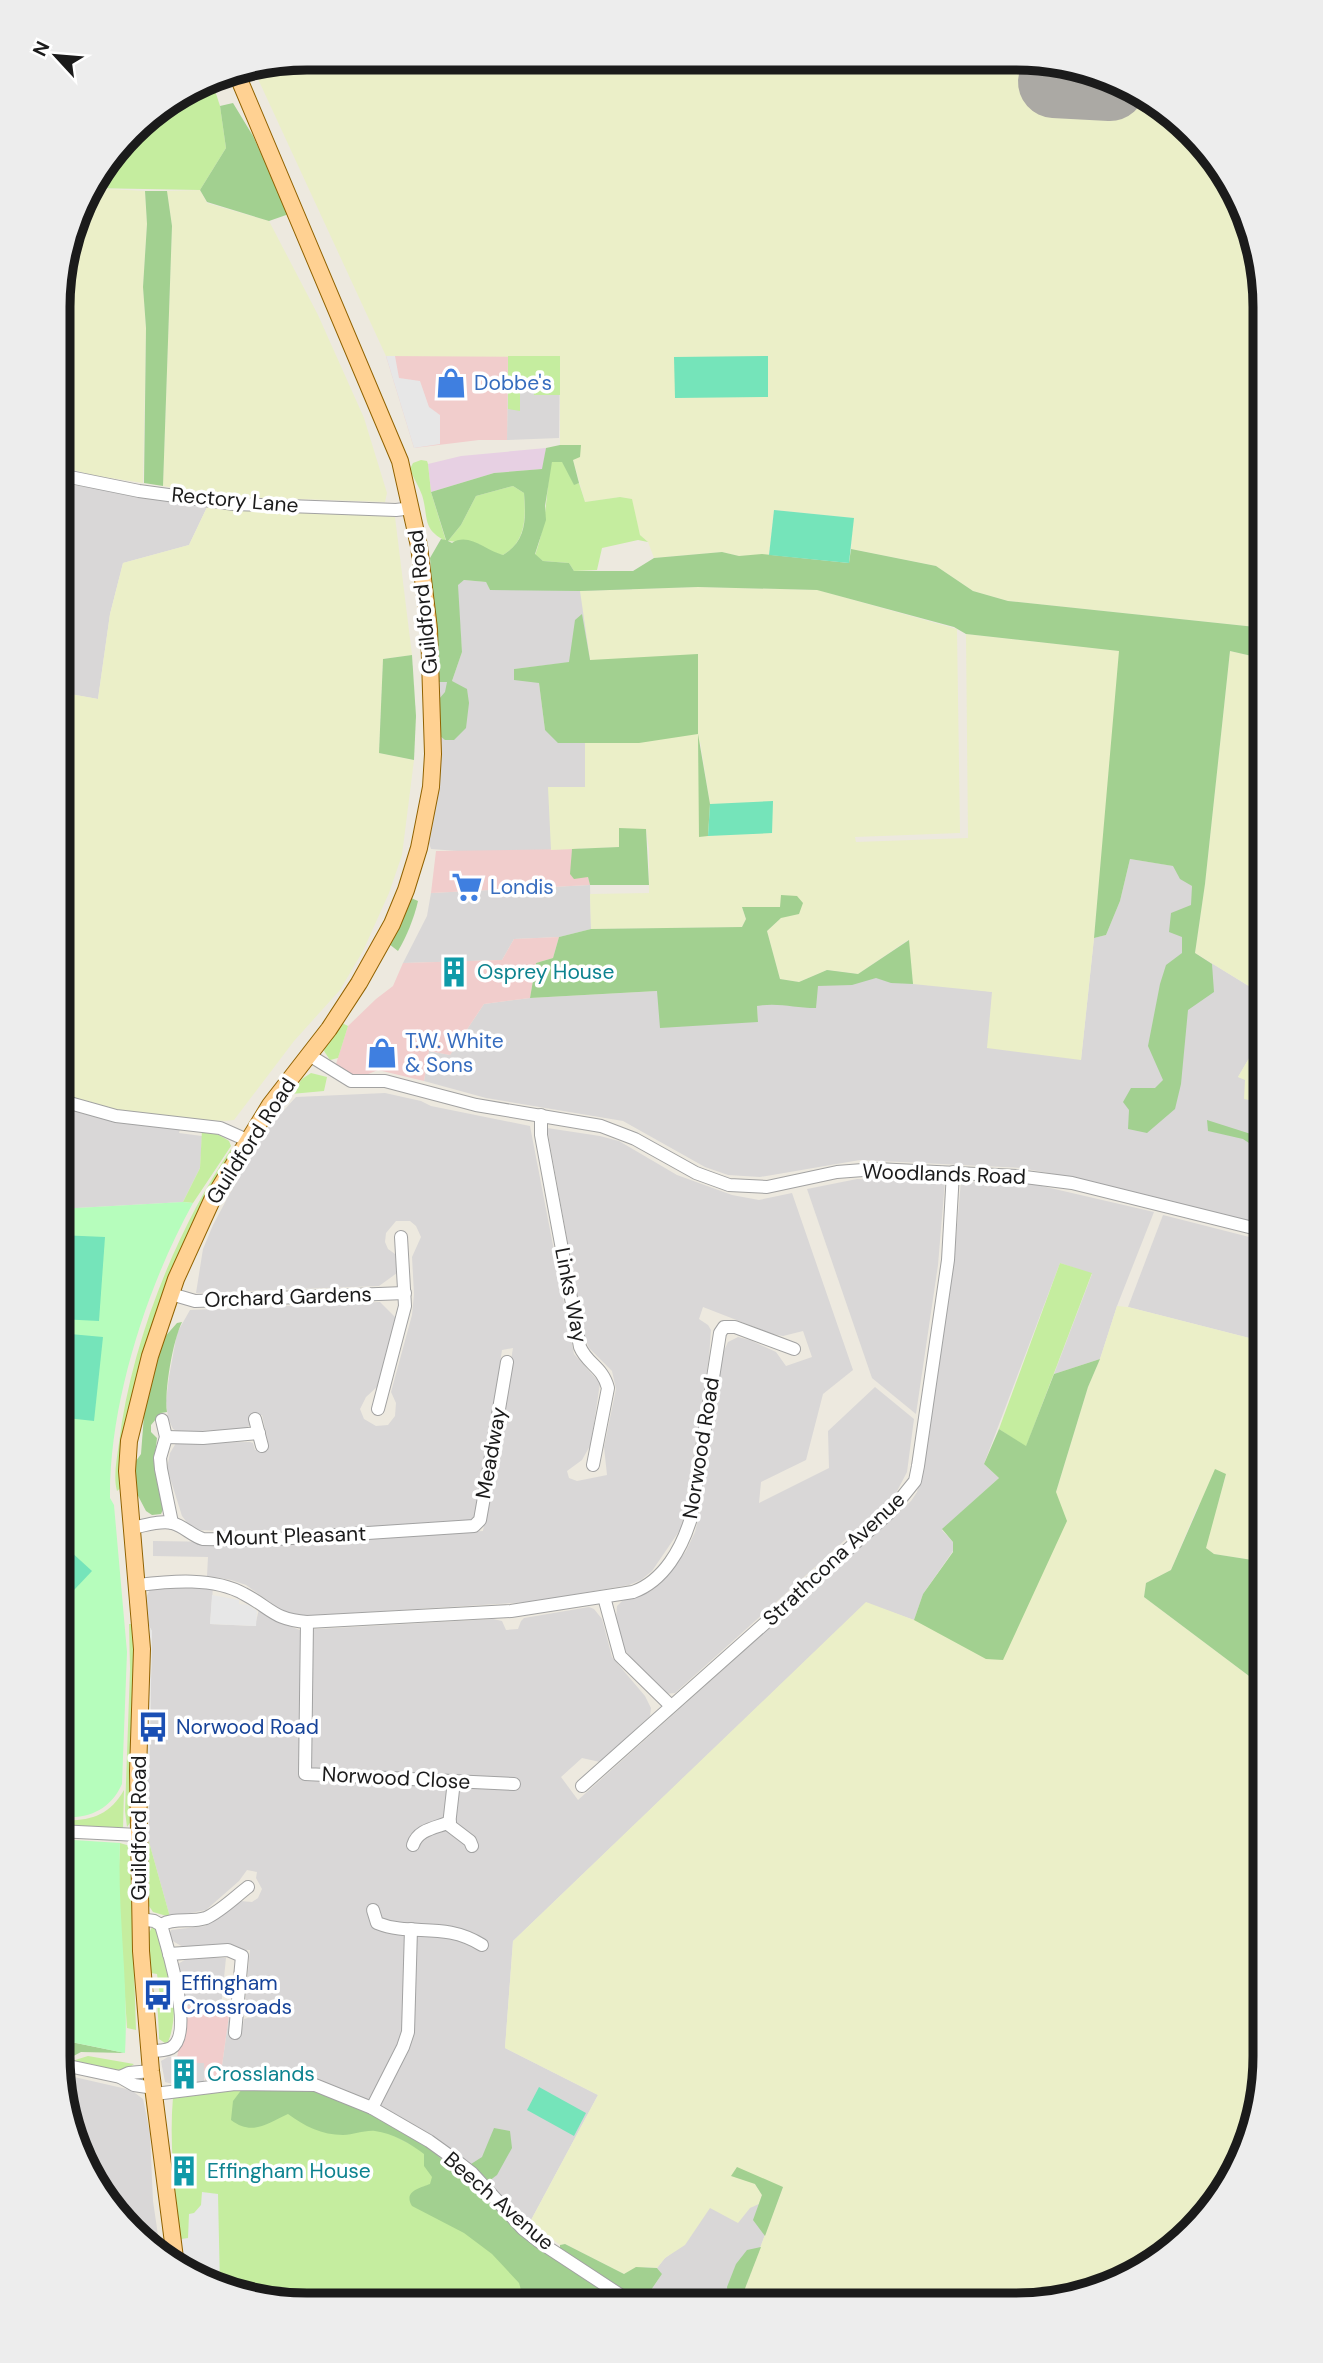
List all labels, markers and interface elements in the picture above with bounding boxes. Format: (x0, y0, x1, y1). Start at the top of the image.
north arrow (21, 21, 91, 91)
text: N (27, 37, 55, 60)
shop icon: Dobbe's (434, 366, 468, 400)
place label: Dobbe's (474, 369, 552, 397)
street label: Rectory Lane (170, 481, 300, 520)
street label: Guildford Road (401, 528, 445, 676)
supermarket icon: Londis (450, 870, 484, 904)
place label: Londis (490, 873, 554, 901)
building icon: Osprey House (437, 955, 471, 989)
place label: Osprey House (477, 958, 614, 986)
place label: T.W. White & Sons (405, 1027, 504, 1079)
shop icon: T.W. White & Sons (365, 1036, 399, 1070)
street label: Guildford Road (200, 1073, 302, 1209)
street label: Woodlands Road (862, 1157, 1026, 1191)
street label: Links Way (548, 1245, 594, 1345)
street label: Orchard Gardens (204, 1280, 372, 1314)
street label: Norwood Road (676, 1375, 726, 1521)
street label: Meadway (469, 1405, 513, 1501)
street label: Strathcona Avenue (757, 1486, 911, 1632)
street label: Mount Pleasant (215, 1519, 367, 1553)
bus stop icon: Norwood Road (136, 1710, 170, 1744)
place label: Norwood Road (176, 1713, 319, 1741)
street label: Guildford Road (125, 1755, 153, 1901)
street label: Norwood Close (321, 1760, 471, 1796)
place label: Effingham Crossroads (181, 1969, 292, 2021)
bus stop icon: Effingham Crossroads (141, 1978, 175, 2012)
building icon: Crosslands (167, 2057, 201, 2091)
place label: Crosslands (207, 2060, 315, 2088)
street label: Beech Avenue (438, 2145, 560, 2257)
building icon: Effingham House (167, 2154, 201, 2188)
place label: Effingham House (207, 2157, 371, 2185)

